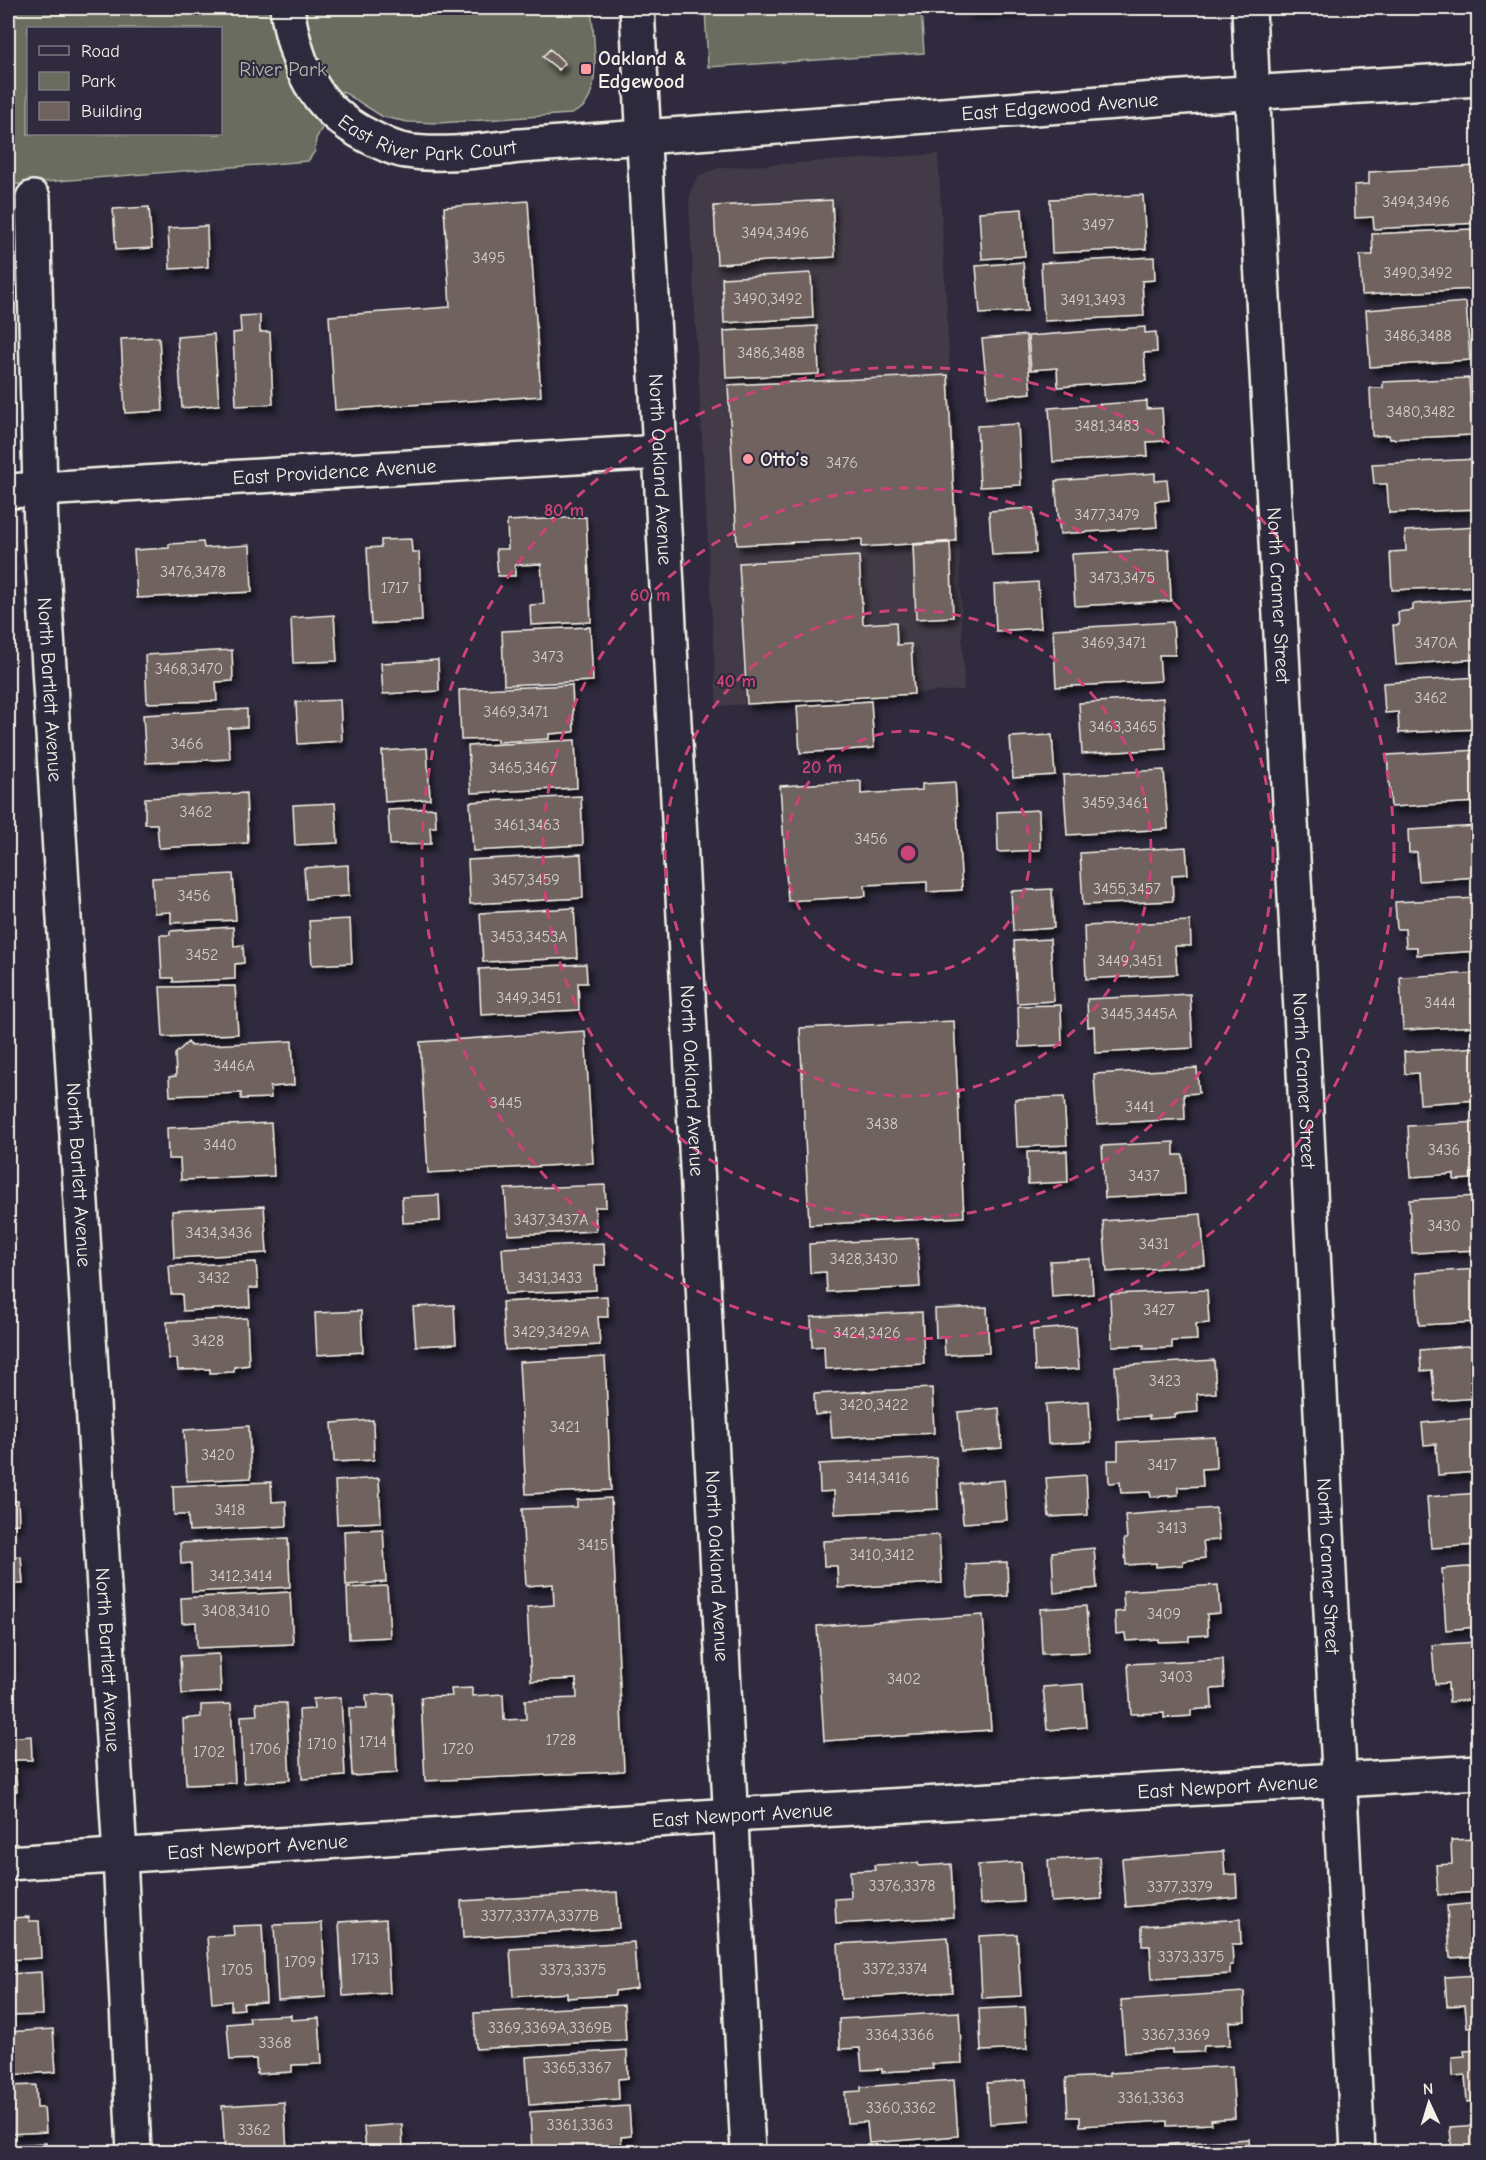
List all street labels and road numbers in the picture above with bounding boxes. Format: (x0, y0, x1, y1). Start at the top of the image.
street label: East Edgewood Avenue (961, 88, 1159, 125)
street label: East River Park Court (333, 110, 519, 165)
street label: North Oakland Avenue (644, 373, 677, 566)
street label: East Providence Avenue (232, 454, 437, 490)
street label: North Cramer Street (1262, 507, 1295, 685)
street label: North Bartlett Avenue (33, 597, 67, 783)
street label: North Oakland Avenue (676, 984, 708, 1177)
street label: North Cramer Street (1288, 992, 1320, 1171)
street label: North Bartlett Avenue (62, 1082, 96, 1268)
street label: North Oakland Avenue (701, 1470, 734, 1662)
street label: North Cramer Street (1312, 1477, 1344, 1656)
street label: North Bartlett Avenue (91, 1567, 125, 1753)
street label: East Newport Avenue (1137, 1770, 1319, 1804)
street label: East Newport Avenue (651, 1798, 833, 1832)
street label: East Newport Avenue (166, 1830, 348, 1864)

